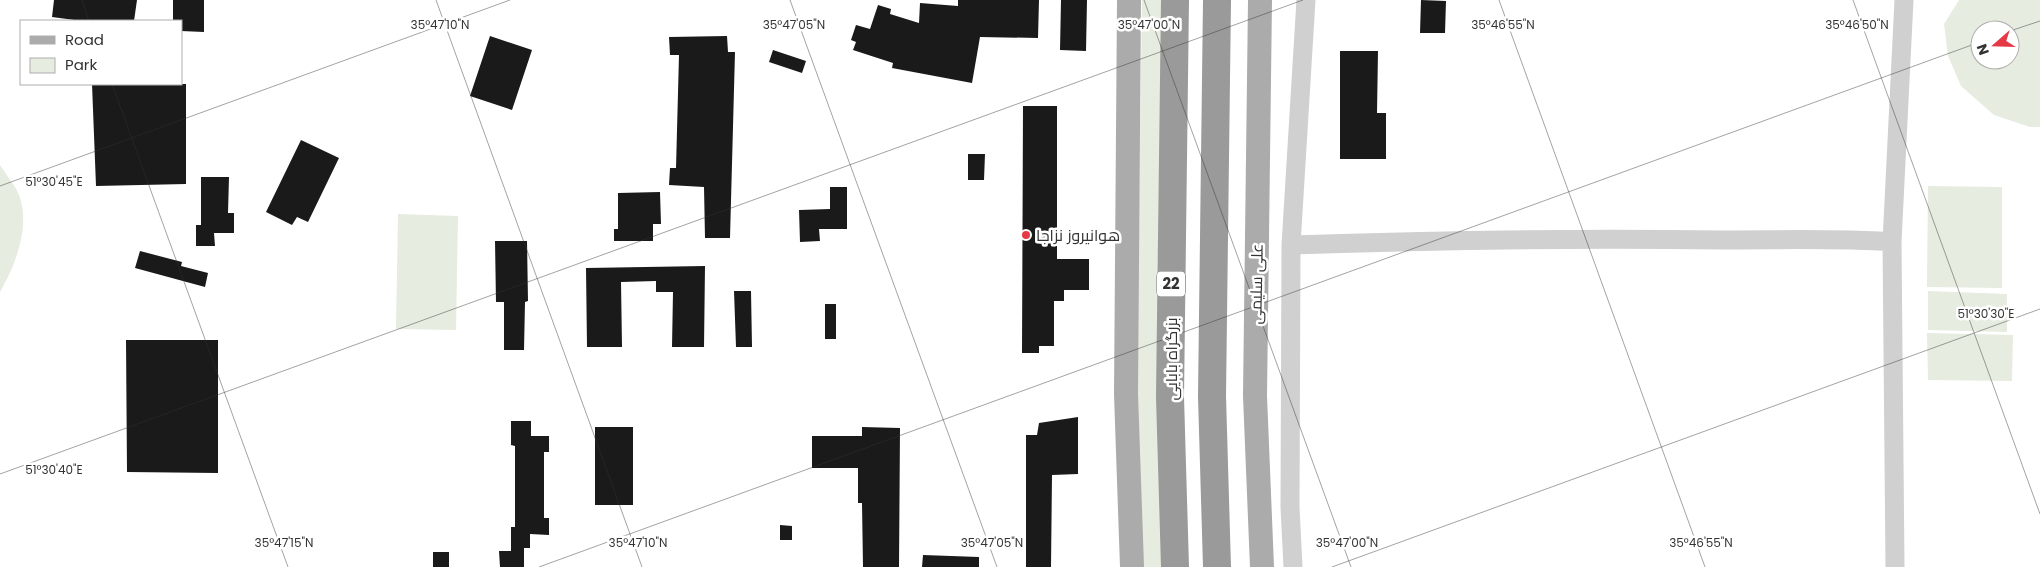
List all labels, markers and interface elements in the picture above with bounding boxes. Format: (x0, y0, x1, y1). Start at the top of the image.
text: 35°47'10"N (411, 16, 469, 33)
text: 35°47'05"N (763, 16, 825, 33)
text: 35°47'00"N (1118, 16, 1180, 33)
text: 35°46'55"N (1471, 16, 1535, 33)
text: 35°46'50"N (1825, 16, 1889, 33)
legend (20, 20, 182, 85)
north arrow (1970, 20, 2020, 70)
text: Road (65, 29, 104, 50)
text: N (1972, 41, 1994, 58)
text: Park (65, 54, 97, 75)
text: 51°30'45"E (25, 173, 83, 190)
place label: هوانیروز نزاجا (1036, 224, 1120, 247)
marker: هوانیروز نزاجا (1020, 229, 1032, 241)
street label: علی سلیمی (1244, 244, 1269, 325)
road number: 22 (1157, 272, 1185, 296)
text: 51°30'30"E (1957, 305, 2015, 322)
street label: بزرگراه بابایی (1160, 317, 1183, 401)
text: 51°30'40"E (25, 461, 83, 478)
text: 35°47'15"N (255, 534, 313, 551)
text: 35°47'10"N (609, 534, 667, 551)
text: 35°47'05"N (961, 534, 1023, 551)
text: 35°47'00"N (1316, 534, 1378, 551)
text: 35°46'55"N (1669, 534, 1733, 551)

